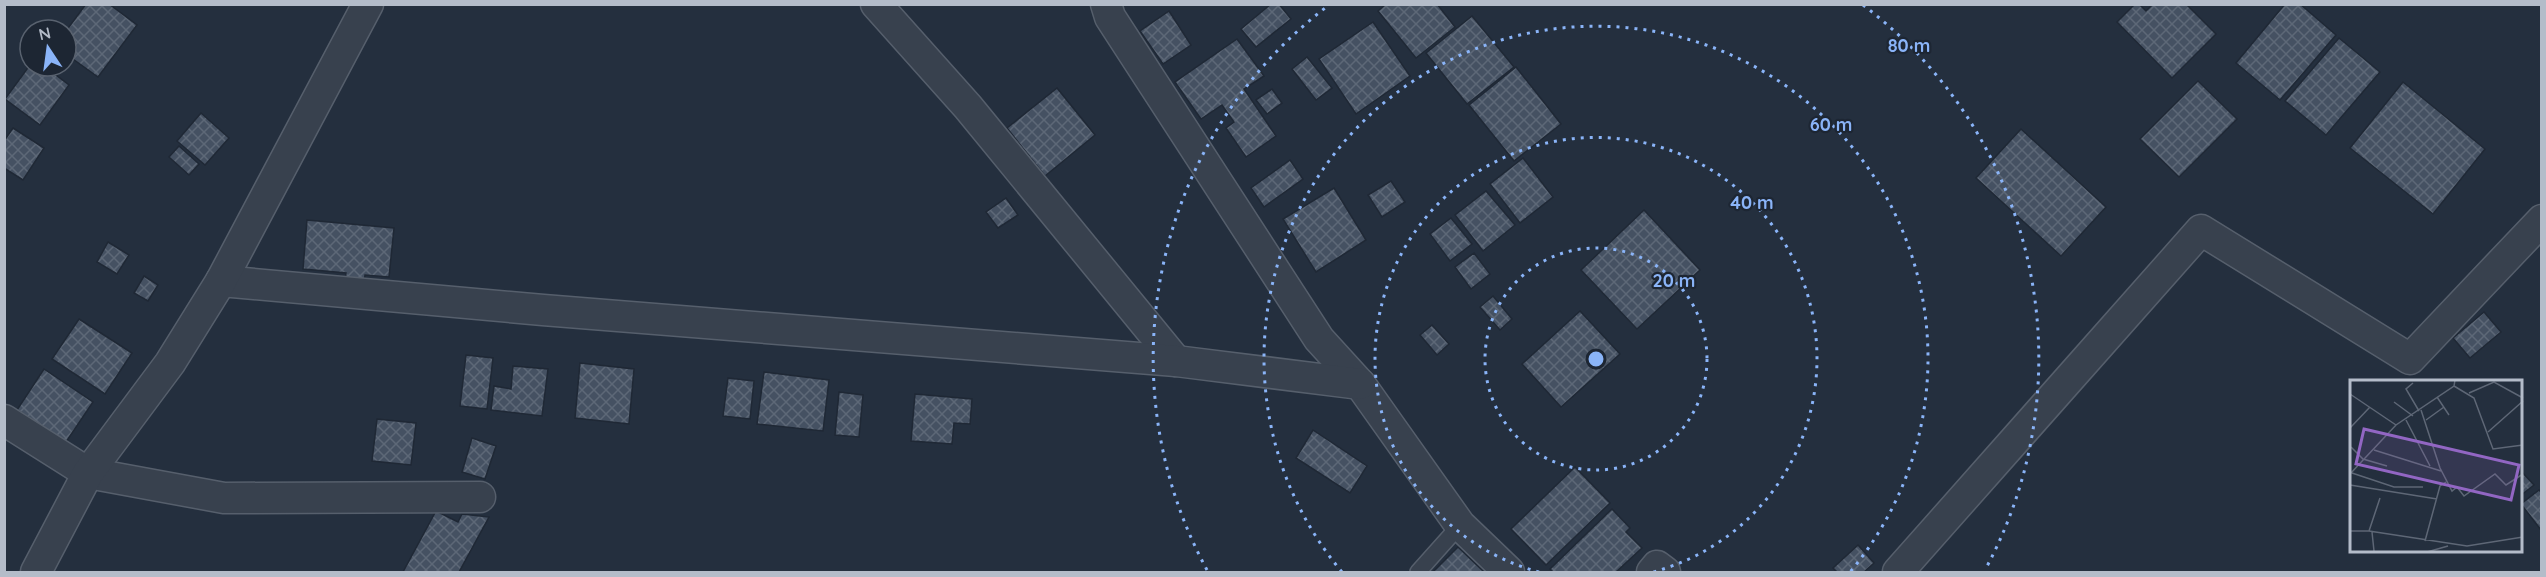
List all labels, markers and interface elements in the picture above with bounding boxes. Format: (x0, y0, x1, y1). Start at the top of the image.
north arrow (18, 18, 78, 78)
text: N (37, 22, 53, 44)
text: 80 m (1888, 34, 1930, 57)
text: 60 m (1810, 113, 1852, 136)
text: 40 m (1730, 191, 1774, 214)
text: 20 m (1653, 269, 1695, 292)
centre of rings (1586, 349, 1606, 369)
inset map (2350, 380, 2522, 553)

